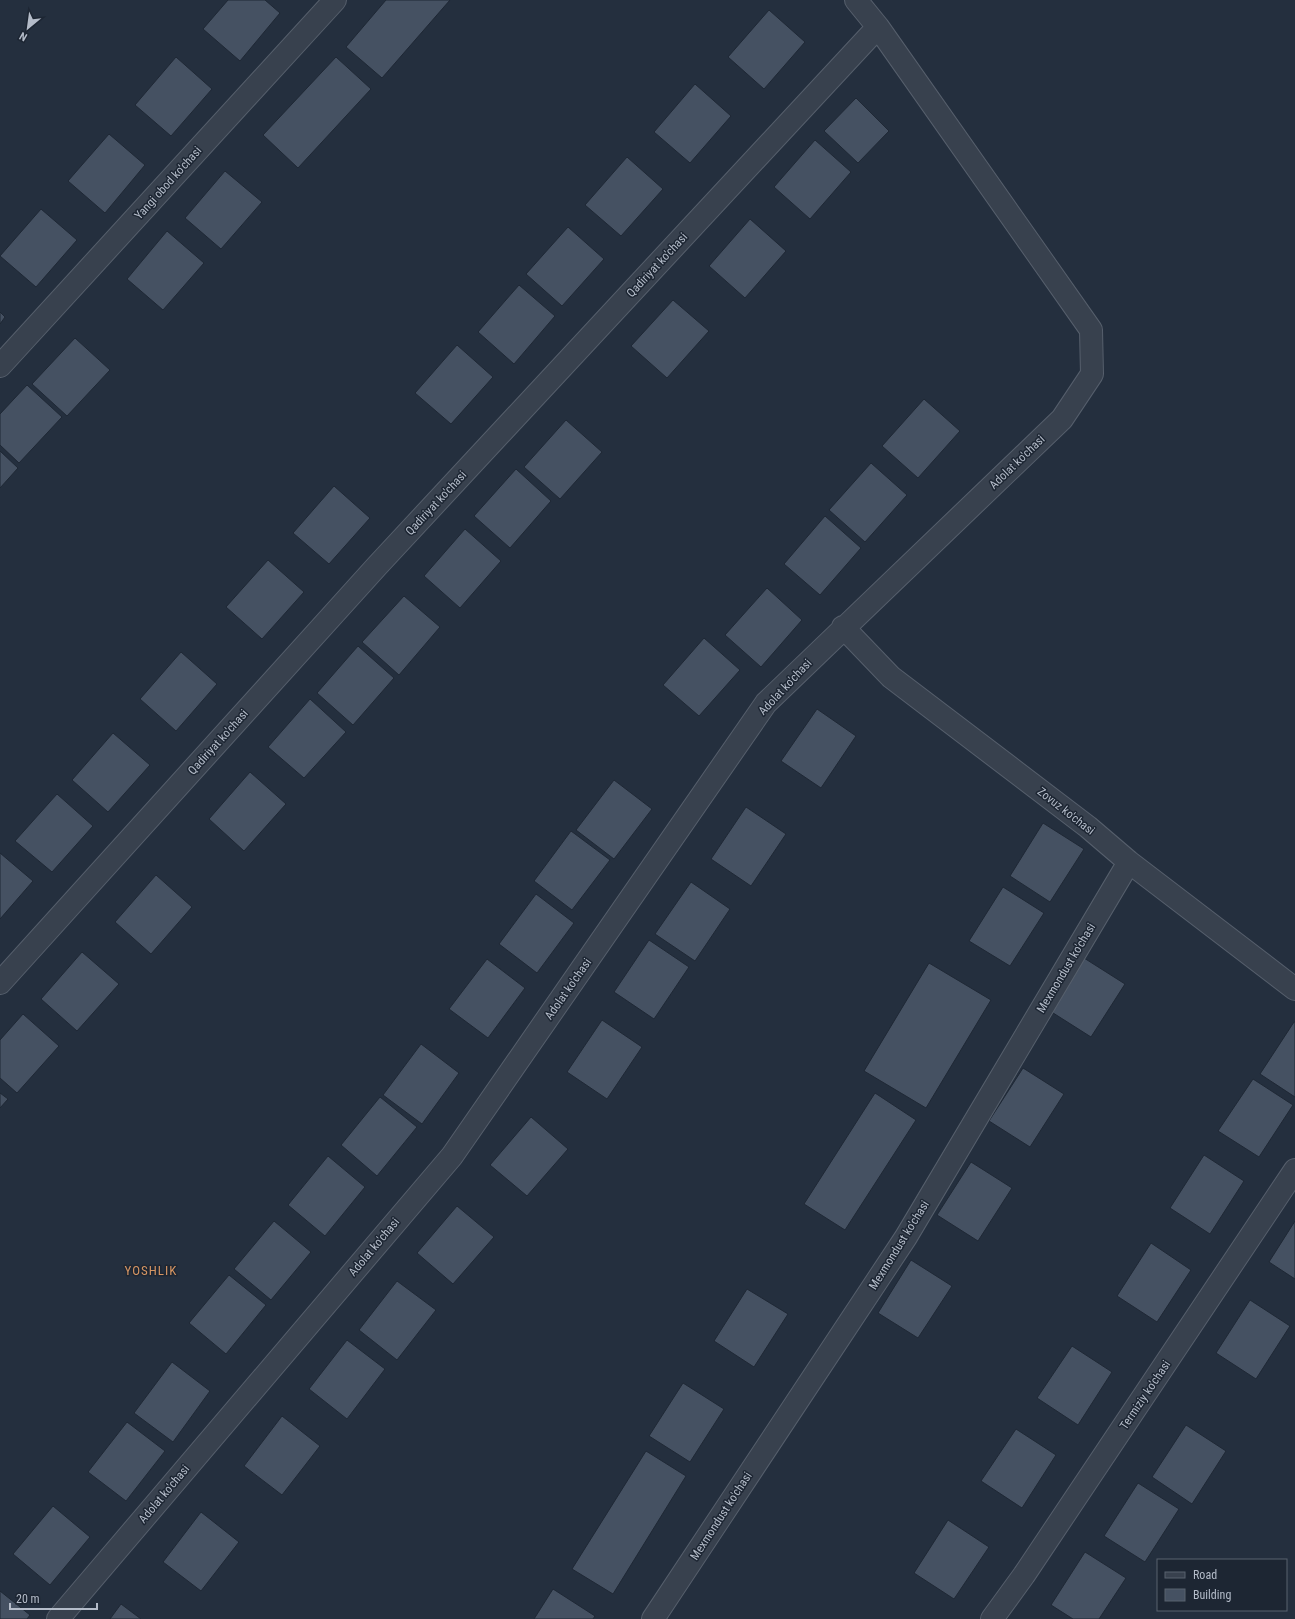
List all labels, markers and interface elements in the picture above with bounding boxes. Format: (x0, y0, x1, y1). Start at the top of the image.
north arrow (8, 8, 48, 48)
text: N (17, 29, 29, 44)
street label: Yangi obod ko'chasi (132, 144, 204, 222)
street label: Qadiriyat ko'chasi (624, 230, 690, 300)
street label: Adolat ko'chasi (986, 432, 1048, 492)
street label: Qadiriyat ko'chasi (403, 468, 469, 538)
street label: Adolat ko'chasi (756, 656, 814, 718)
street label: Qadiriyat ko'chasi (185, 707, 251, 777)
street label: Zovuz ko'chasi (1035, 784, 1097, 838)
street label: Mexmondust ko'chasi (1034, 921, 1098, 1015)
street label: Adolat ko'chasi (542, 956, 594, 1022)
street label: Mexmondust ko'chasi (866, 1198, 932, 1292)
street label: Adolat ko'chasi (346, 1215, 402, 1279)
district label: YOSHLIK (125, 1263, 177, 1278)
street label: Termiziy ko'chasi (1117, 1358, 1173, 1432)
street label: Adolat ko'chasi (136, 1462, 192, 1526)
street label: Mexmondust ko'chasi (687, 1469, 755, 1563)
legend (1157, 1559, 1287, 1611)
text: Road (1193, 1568, 1217, 1582)
scale bar (10, 1585, 97, 1611)
text: Building (1193, 1588, 1231, 1602)
text: 20 m (16, 1592, 40, 1606)

